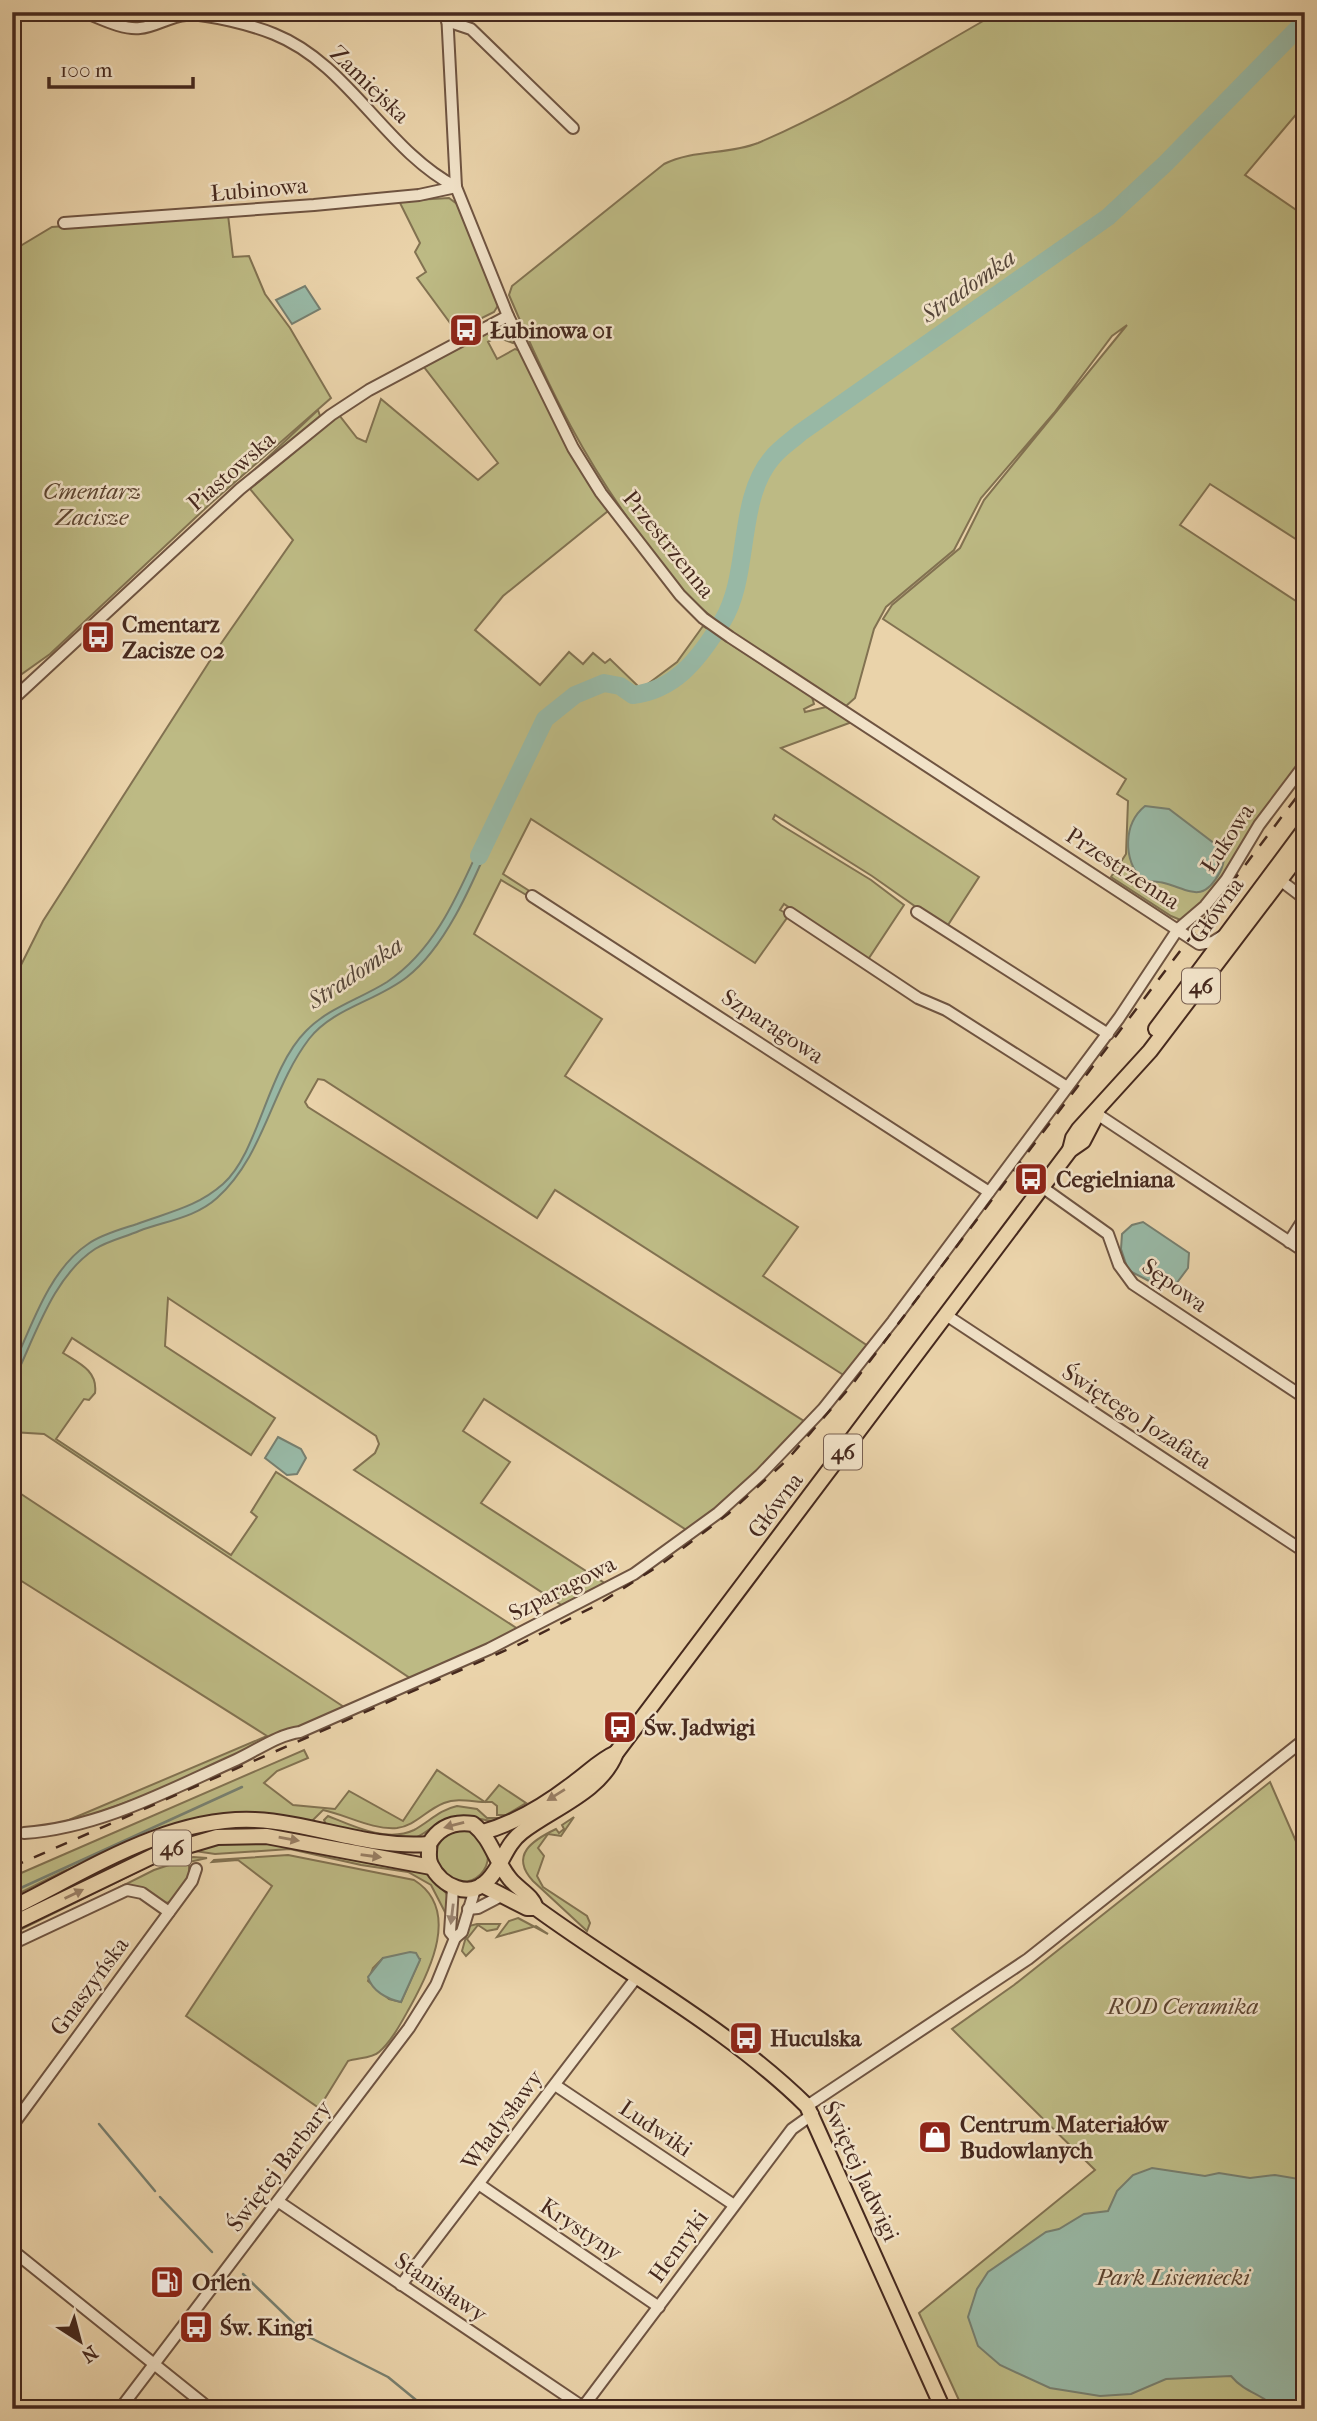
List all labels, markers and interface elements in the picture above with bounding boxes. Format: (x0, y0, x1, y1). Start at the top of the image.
street label: Zamiejska (324, 40, 415, 129)
scale bar (49, 46, 192, 90)
text: 100 m (60, 58, 113, 82)
street label: Łubinowa (209, 172, 309, 207)
water label: Stradomka (915, 243, 1021, 329)
bus stop icon: Łubinowa 01 (447, 311, 485, 349)
place label: Łubinowa 01 (490, 317, 613, 344)
street label: Piastowska (182, 426, 281, 517)
park label: Cmentarz Zacisze (43, 478, 141, 531)
street label: Przestrzenna (617, 485, 720, 604)
place label: Cmentarz Zacisze 02 (122, 611, 225, 664)
bus stop icon: Cmentarz Zacisze 02 (79, 618, 117, 656)
street label: Łukowa (1195, 798, 1260, 878)
street label: Przestrzenna (1061, 822, 1185, 915)
street label: Główna (1184, 872, 1250, 948)
water label: Stradomka (301, 931, 408, 1016)
road number: 46 (1182, 968, 1220, 1004)
street label: Szparagowa (717, 983, 829, 1070)
bus stop icon: Cegielniana (1012, 1160, 1050, 1198)
place label: Cegielniana (1056, 1166, 1176, 1193)
street label: Sępowa (1137, 1253, 1213, 1318)
street label: Świętego Jozafata (1057, 1358, 1217, 1475)
road number: 46 (824, 1434, 862, 1470)
street label: Główna (742, 1467, 809, 1543)
street label: Szparagowa (504, 1550, 621, 1627)
bus stop icon: Św. Jadwigi (601, 1708, 639, 1746)
place label: Św. Jadwigi (644, 1713, 755, 1741)
one-way arrow (547, 1788, 566, 1801)
one-way arrow (444, 1821, 465, 1831)
road number: 46 (153, 1830, 191, 1866)
one-way arrow (278, 1834, 300, 1845)
one-way arrow (360, 1851, 382, 1862)
one-way arrow (64, 1888, 84, 1900)
one-way arrow (447, 1903, 458, 1925)
street label: Gnaszyńska (45, 1931, 134, 2041)
park label: ROD Ceramika (1105, 1993, 1259, 2020)
bus stop icon: Huculska (727, 2019, 765, 2057)
place label: Huculska (770, 2025, 863, 2052)
street label: Władysławy (455, 2064, 549, 2176)
street label: Ludwiki (614, 2094, 697, 2163)
street label: Świętej Barbary (221, 2095, 338, 2237)
street label: Świętej Jadwigi (816, 2097, 905, 2246)
place label: Centrum Materiałów Budowlanych (960, 2111, 1170, 2164)
shop icon: Centrum Materiałów Budowlanych (916, 2118, 954, 2156)
street label: Krystyny (535, 2192, 627, 2267)
street label: Henryki (643, 2205, 714, 2288)
street label: Stanisławy (390, 2247, 493, 2328)
fuel station icon: Orlen (148, 2263, 186, 2301)
park label: Park Lisieniecki (1095, 2264, 1251, 2291)
place label: Orlen (192, 2269, 251, 2296)
north arrow (46, 2306, 116, 2376)
bus stop icon: Św. Kingi (177, 2308, 215, 2346)
place label: Św. Kingi (220, 2313, 313, 2341)
text: N (77, 2341, 102, 2367)

